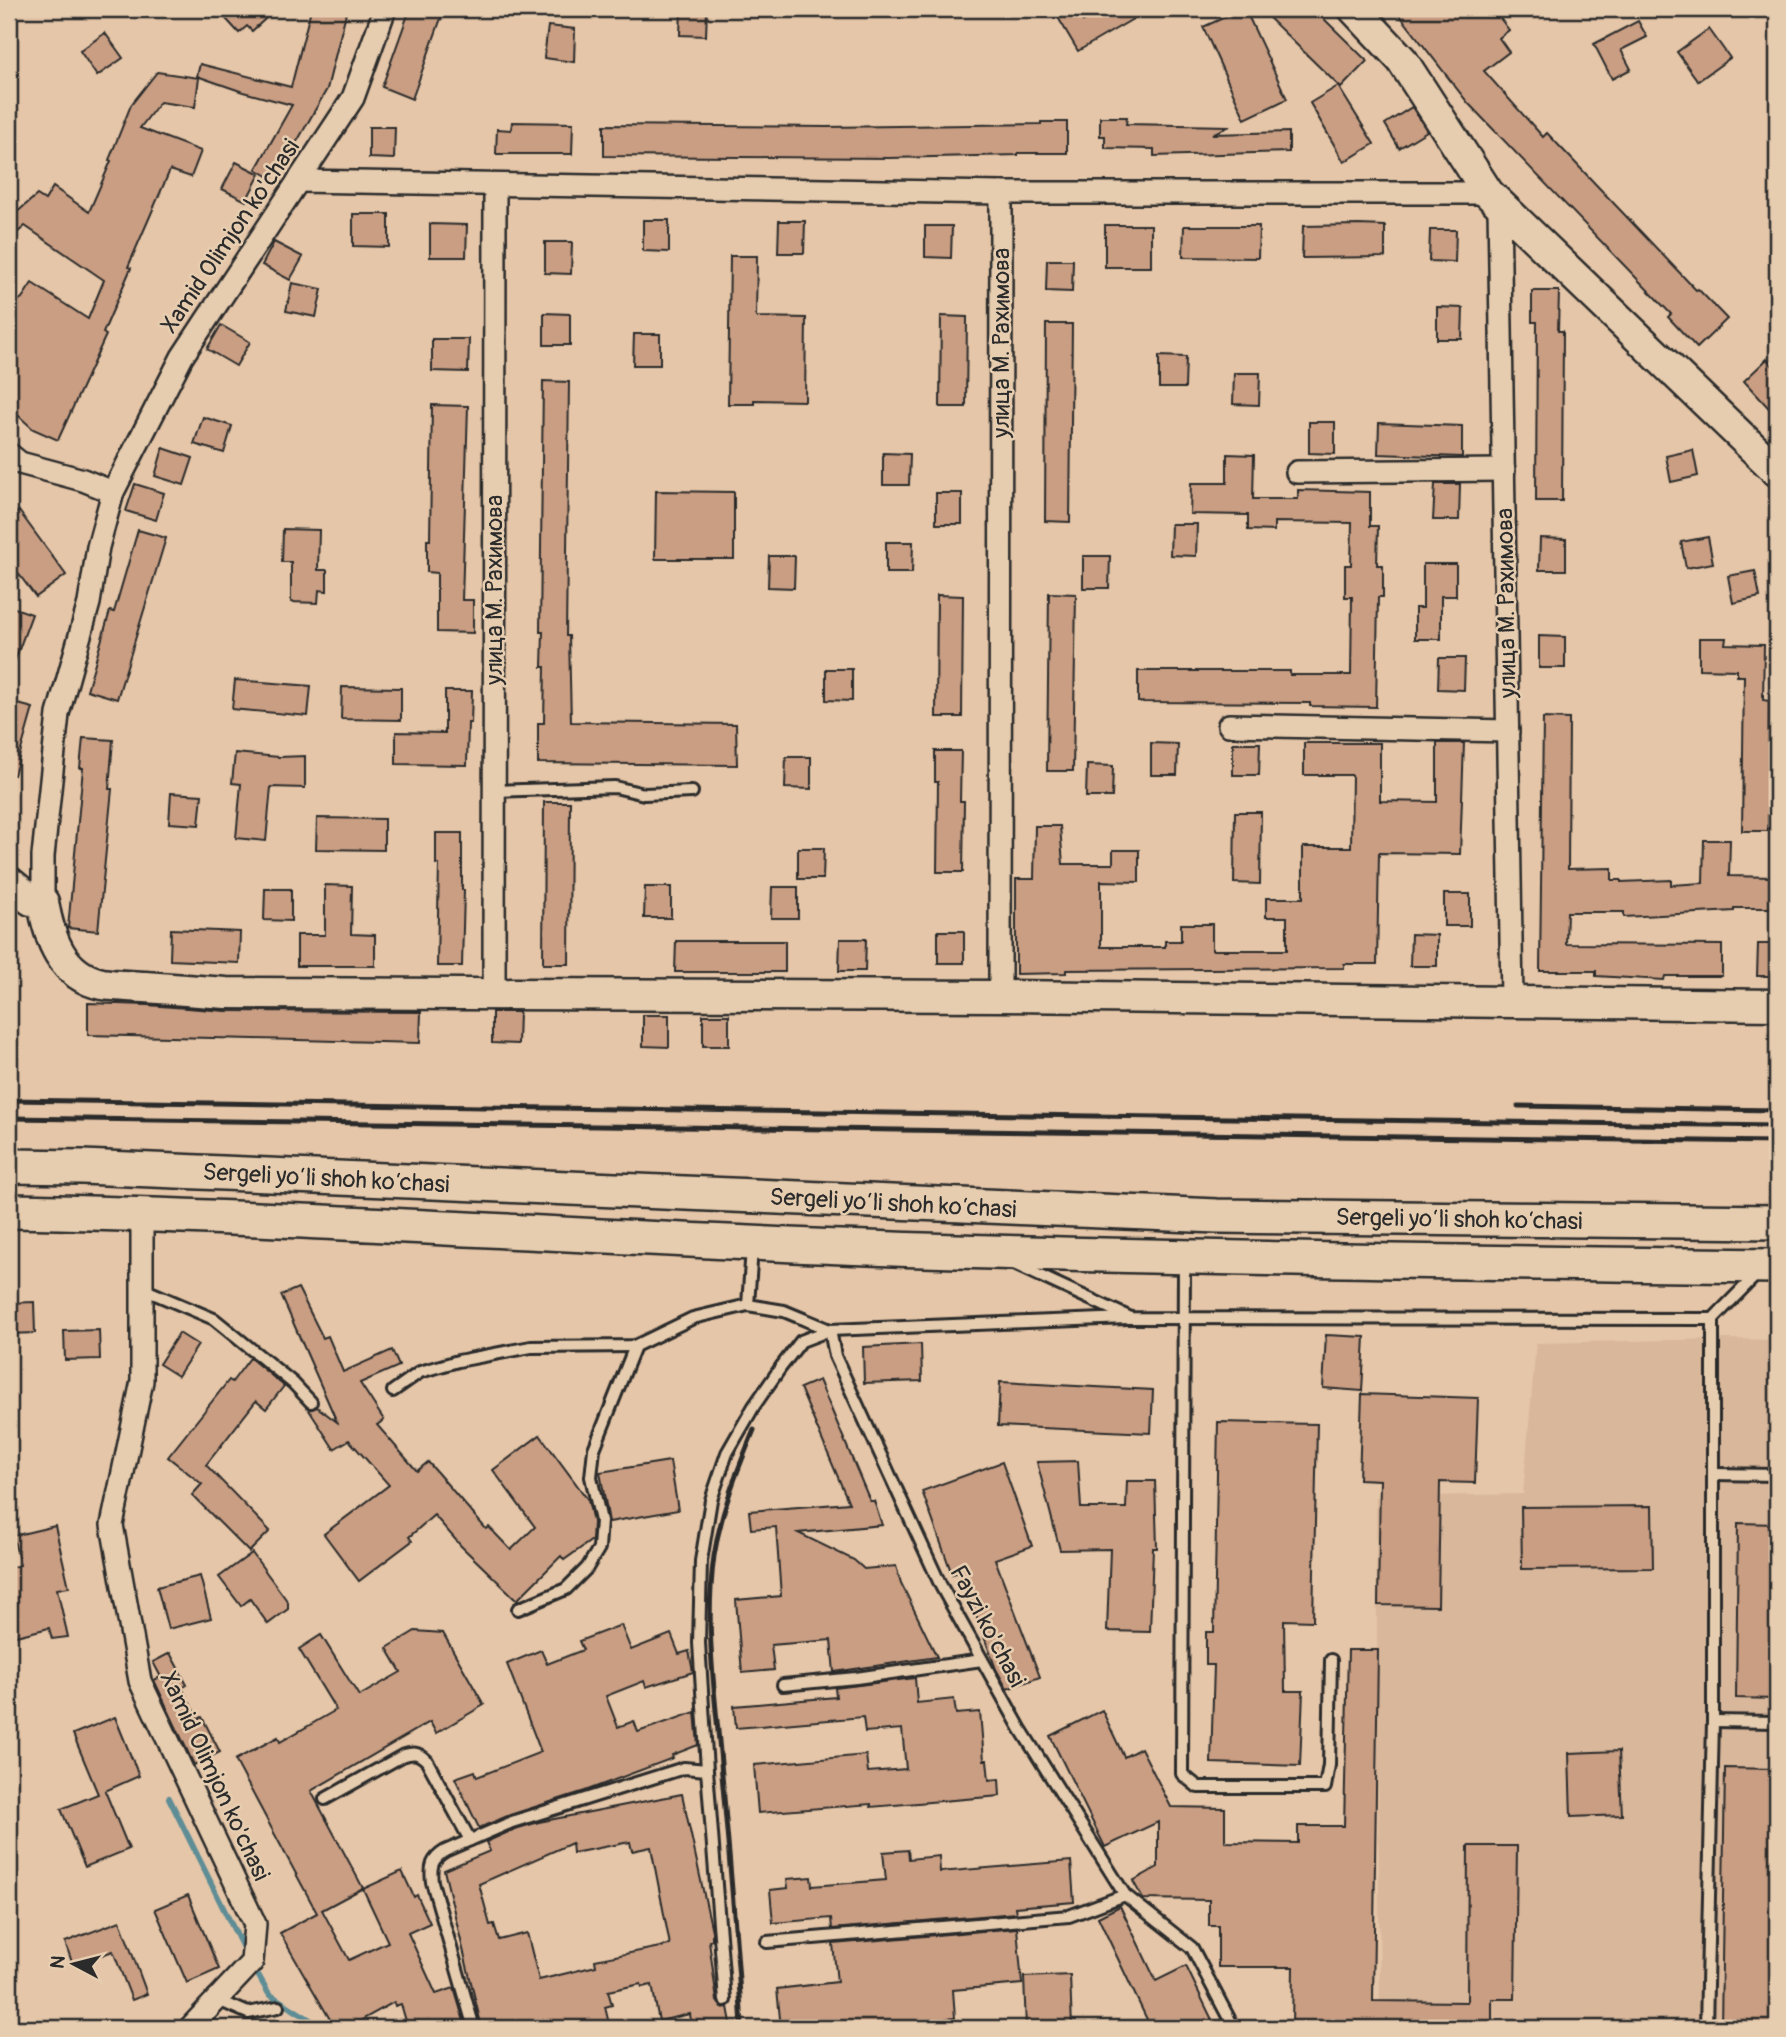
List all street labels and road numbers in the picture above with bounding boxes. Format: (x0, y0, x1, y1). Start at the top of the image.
street label: Xamid Olimjon ko'chasi (155, 134, 306, 339)
street label: улица М. Рахимова (987, 248, 1016, 439)
street label: улица М. Рахимова (480, 495, 509, 686)
street label: улица М. Рахимова (1490, 508, 1523, 699)
street label: Sergeli yo‘li shoh ko‘chasi (202, 1158, 450, 1199)
street label: Sergeli yo‘li shoh ko‘chasi (769, 1183, 1017, 1224)
street label: Sergeli yo‘li shoh ko‘chasi (1335, 1203, 1583, 1236)
street label: Fayzi ko'chasi (943, 1560, 1032, 1692)
street label: Xamid Olimjon ko'chasi (153, 1667, 276, 1885)

